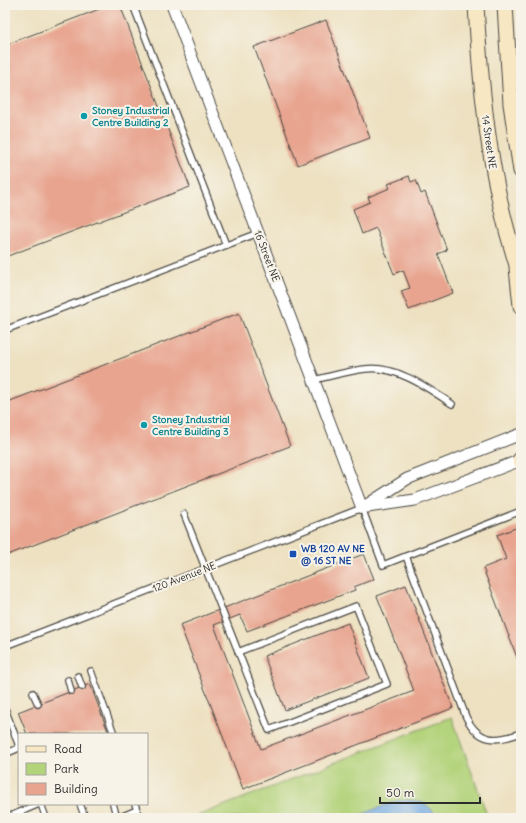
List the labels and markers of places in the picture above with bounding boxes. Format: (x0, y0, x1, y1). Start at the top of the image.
place label: Stoney Industrial Centre Building 2 (92, 104, 170, 129)
marker: Stoney Industrial Centre Building 2 (79, 111, 89, 121)
place label: Stoney Industrial Centre Building 3 (152, 413, 230, 438)
marker: Stoney Industrial Centre Building 3 (139, 420, 149, 430)
place label: WB 120 AV NE @ 16 ST NE (301, 542, 365, 567)
marker: WB 120 AV NE @ 16 ST NE (288, 549, 298, 559)

